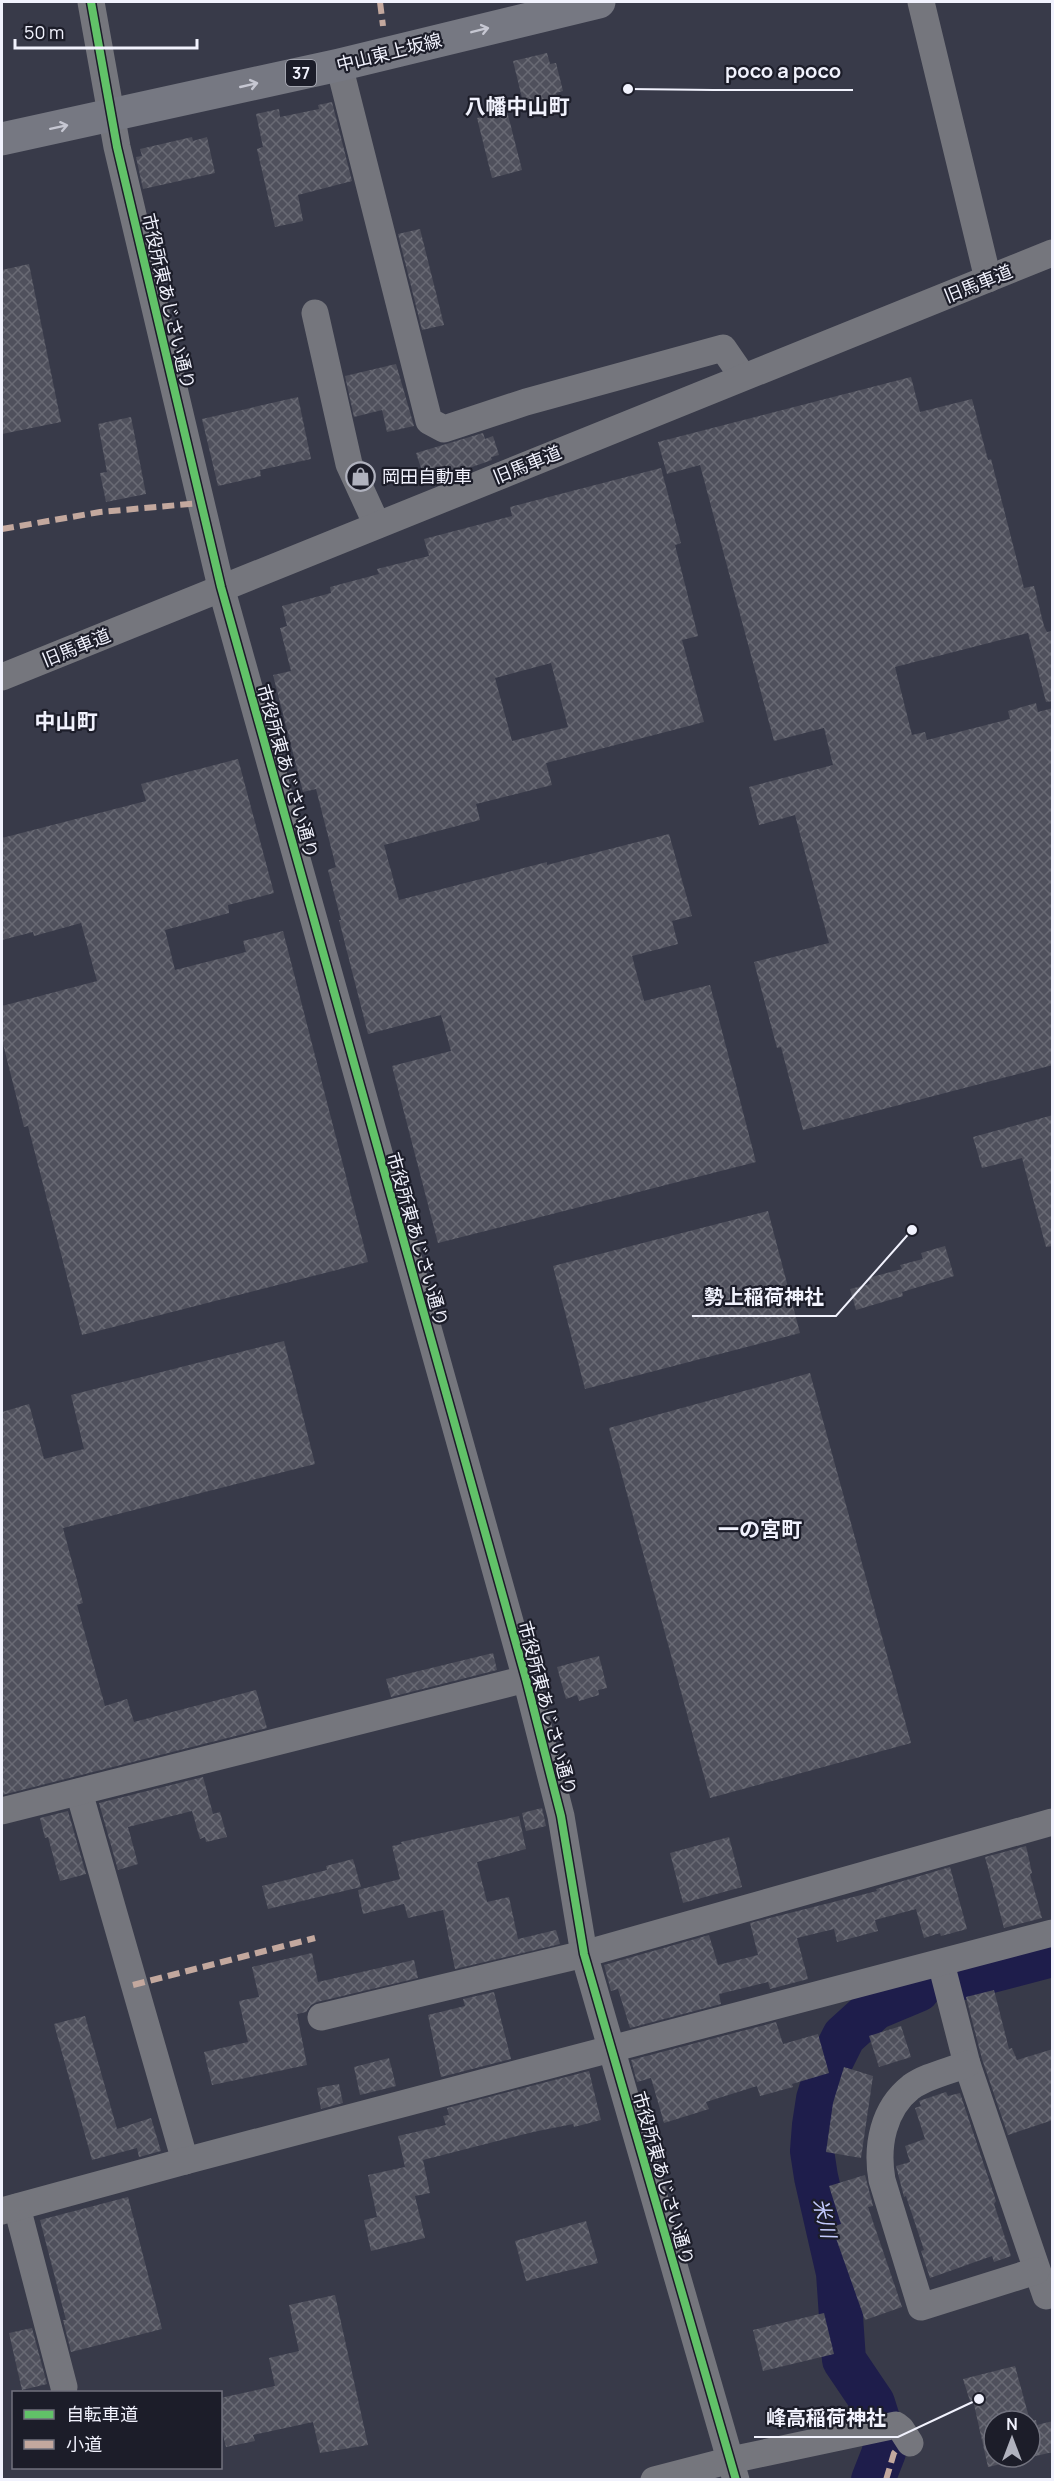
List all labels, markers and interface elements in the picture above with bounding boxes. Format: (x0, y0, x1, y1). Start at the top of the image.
scale bar (15, 12, 196, 50)
text: 50 m (24, 20, 64, 44)
one-way arrow (470, 24, 489, 36)
street label: 中山東上坂線 (334, 27, 444, 77)
callout: poco a poco (713, 52, 853, 90)
text: poco a poco (725, 57, 841, 84)
road number: 37 (286, 60, 316, 86)
one-way arrow (239, 79, 258, 90)
district label: 八幡中山町 (465, 92, 570, 120)
one-way arrow (49, 121, 68, 132)
street label: 市役所東あじさい通り (137, 211, 201, 391)
street label: 旧馬車道 (940, 258, 1016, 308)
street label: 旧馬車道 (489, 439, 565, 489)
shop icon: 岡田自動車 (345, 460, 377, 492)
place label: 岡田自動車 (382, 464, 472, 488)
street label: 旧馬車道 (38, 622, 114, 672)
street label: 市役所東あじさい通り (252, 681, 324, 861)
district label: 中山町 (35, 707, 98, 735)
street label: 市役所東あじさい通り (382, 1149, 454, 1329)
callout: 勢上稲荷神社 (692, 1278, 836, 1316)
text: 勢上稲荷神社 (704, 1283, 824, 1310)
district label: 一の宮町 (718, 1515, 802, 1543)
street label: 市役所東あじさい通り (513, 1618, 583, 1798)
street label: 市役所東あじさい通り (628, 2088, 700, 2268)
water label: 米川 (807, 2195, 843, 2242)
legend (12, 2391, 222, 2469)
callout: 峰高稲荷神社 (754, 2399, 898, 2437)
text: 自転車道 (66, 2402, 138, 2426)
text: 峰高稲荷神社 (766, 2404, 886, 2431)
north arrow (982, 2409, 1042, 2469)
text: N (1006, 2413, 1018, 2435)
text: 小道 (66, 2432, 102, 2456)

